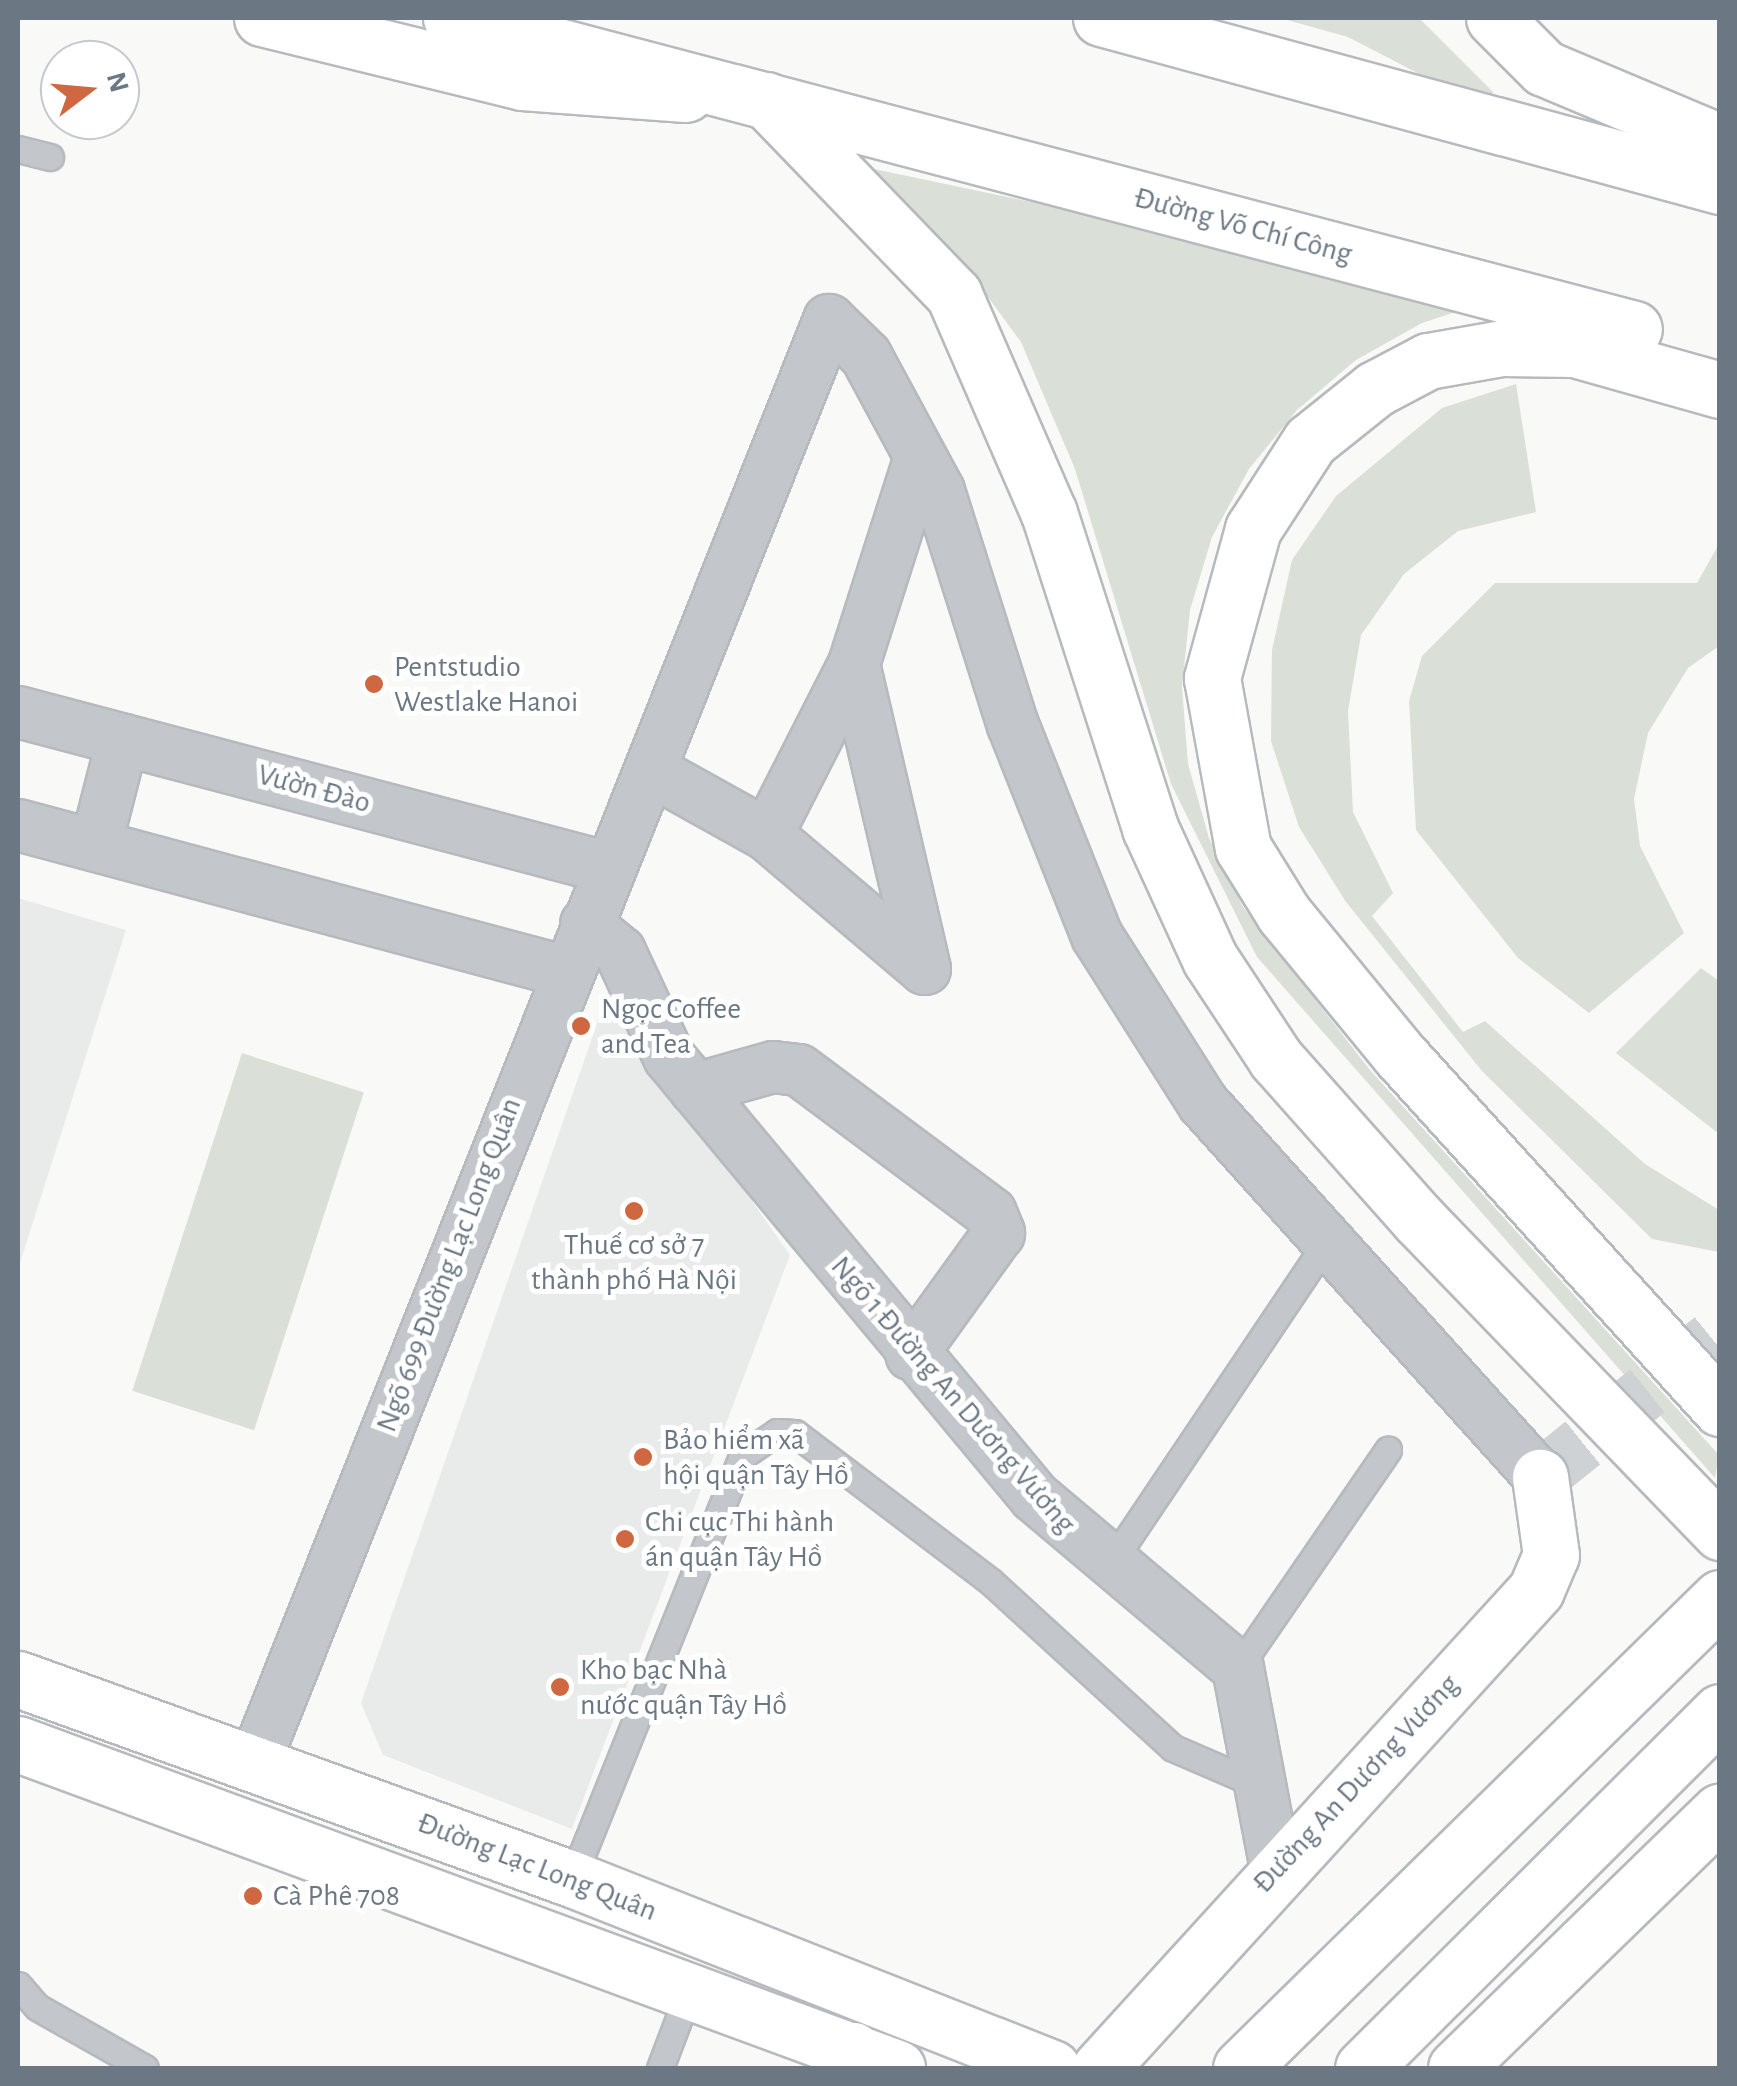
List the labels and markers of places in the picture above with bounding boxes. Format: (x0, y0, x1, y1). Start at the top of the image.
place label: Pentstudio Westlake Hanoi (394, 649, 578, 720)
marker: Pentstudio Westlake Hanoi (363, 673, 385, 695)
place label: Ngọc Coffee and Tea (601, 991, 741, 1062)
marker: Ngọc Coffee and Tea (570, 1015, 592, 1037)
marker: Thuế cơ sở 7 thành phố Hà Nội (623, 1200, 645, 1222)
place label: Thuế cơ sở 7 thành phố Hà Nội (531, 1227, 737, 1298)
place label: Bảo hiểm xã hội quận Tây Hồ (663, 1422, 849, 1492)
marker: Bảo hiểm xã hội quận Tây Hồ (632, 1446, 654, 1468)
place label: Chi cục Thi hành án quận Tây Hồ (645, 1504, 834, 1574)
marker: Chi cục Thi hành án quận Tây Hồ (614, 1528, 636, 1550)
place label: Kho bạc Nhà nước quận Tây Hồ (580, 1652, 787, 1722)
marker: Kho bạc Nhà nước quận Tây Hồ (549, 1676, 571, 1698)
place label: Cà Phê 708 (273, 1878, 400, 1914)
marker: Cà Phê 708 (242, 1885, 264, 1907)

